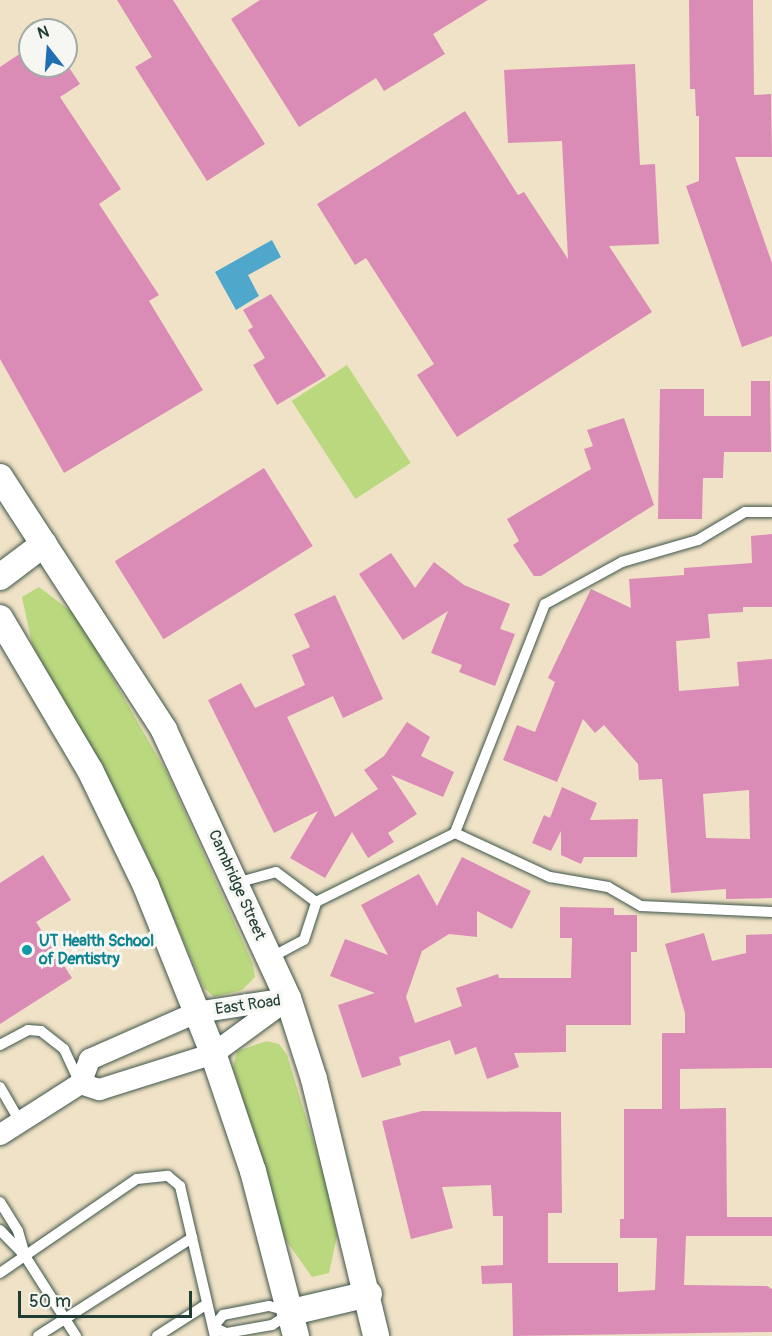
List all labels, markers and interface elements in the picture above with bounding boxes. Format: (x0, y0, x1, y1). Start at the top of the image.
north arrow (18, 18, 78, 78)
text: N (35, 22, 51, 44)
street label: Cambridge Street (204, 827, 270, 943)
place label: UT Health School of Dentistry (39, 931, 154, 969)
marker: UT Health School of Dentistry (20, 943, 34, 957)
street label: East Road (214, 991, 282, 1019)
scale bar (21, 1279, 195, 1317)
text: 50 m (29, 1290, 71, 1313)

